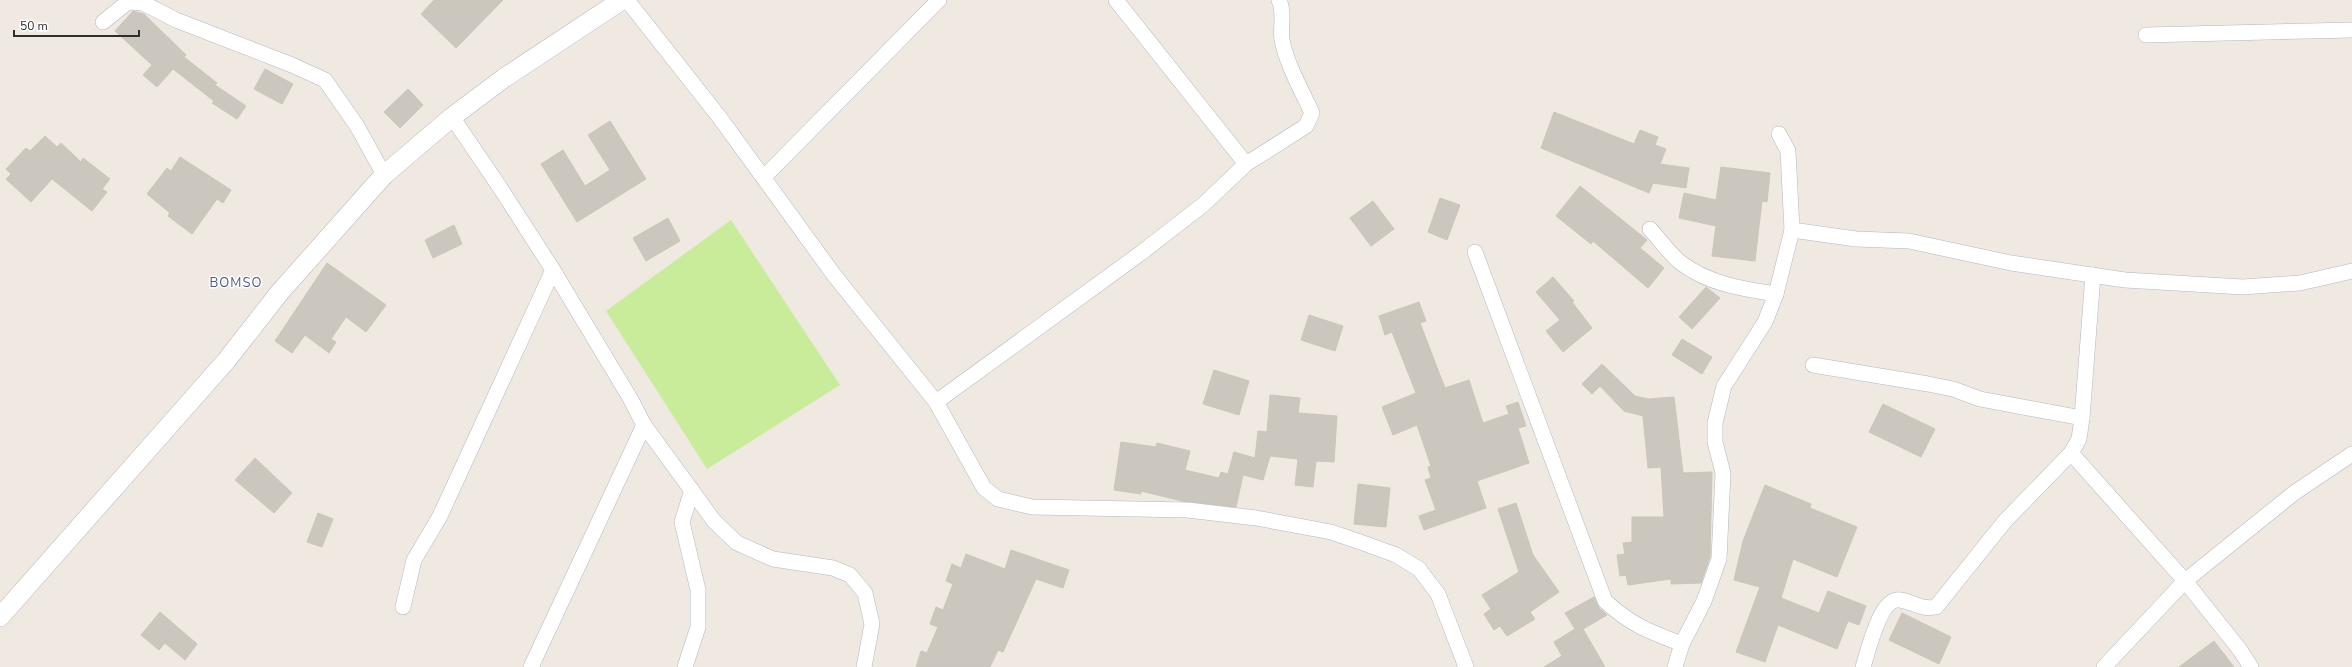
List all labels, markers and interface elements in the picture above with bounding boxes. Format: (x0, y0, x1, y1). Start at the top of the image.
scale bar (14, 12, 139, 38)
text: 50 m (20, 18, 48, 34)
district label: BOMSO (210, 274, 262, 292)

